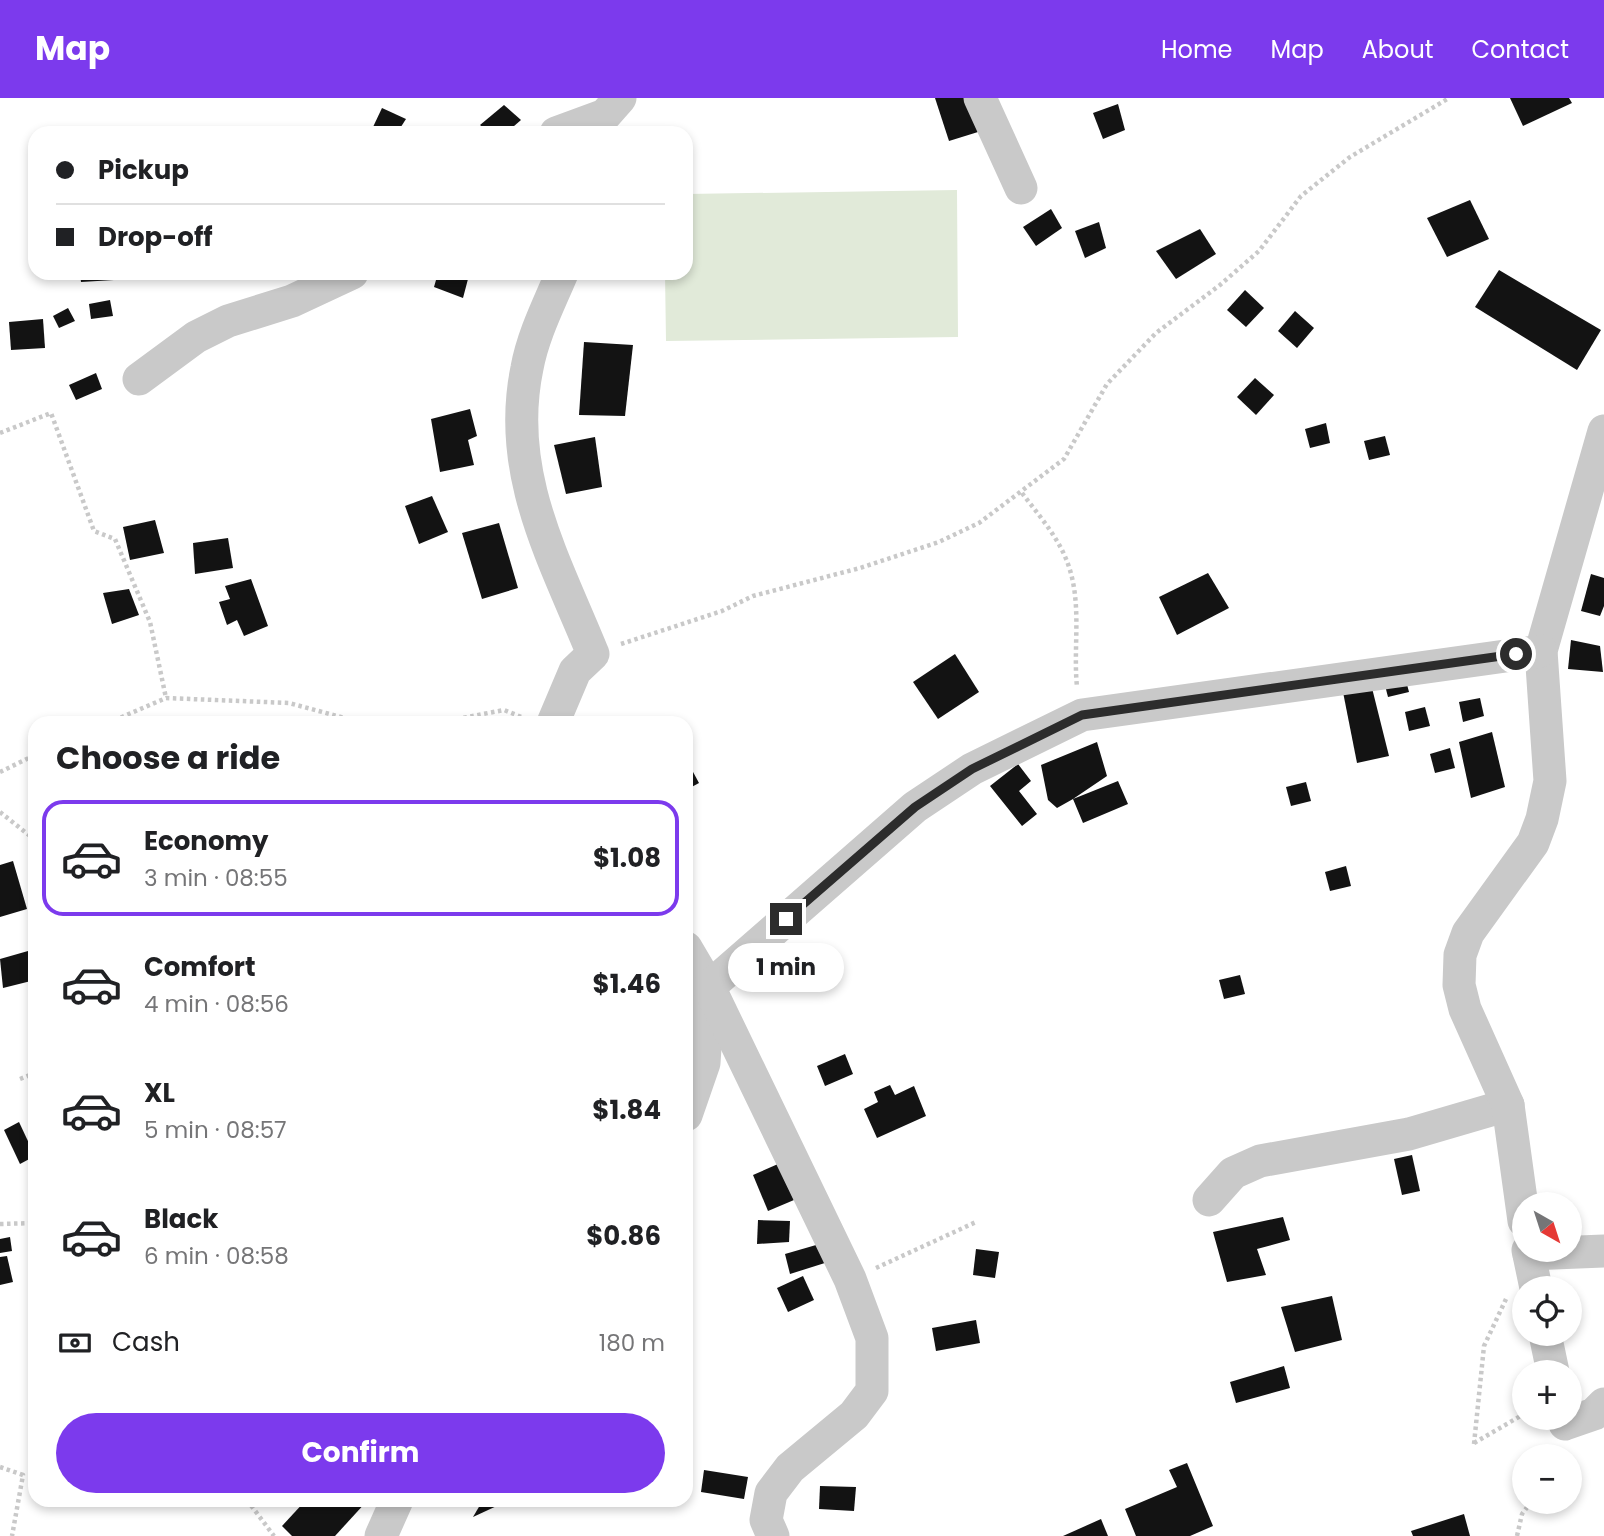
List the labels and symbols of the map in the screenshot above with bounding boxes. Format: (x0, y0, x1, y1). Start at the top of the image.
route start (1500, 638, 1532, 670)
route end (770, 903, 802, 935)
callout: 1 min (728, 944, 844, 992)
north arrow (1512, 1192, 1582, 1262)

